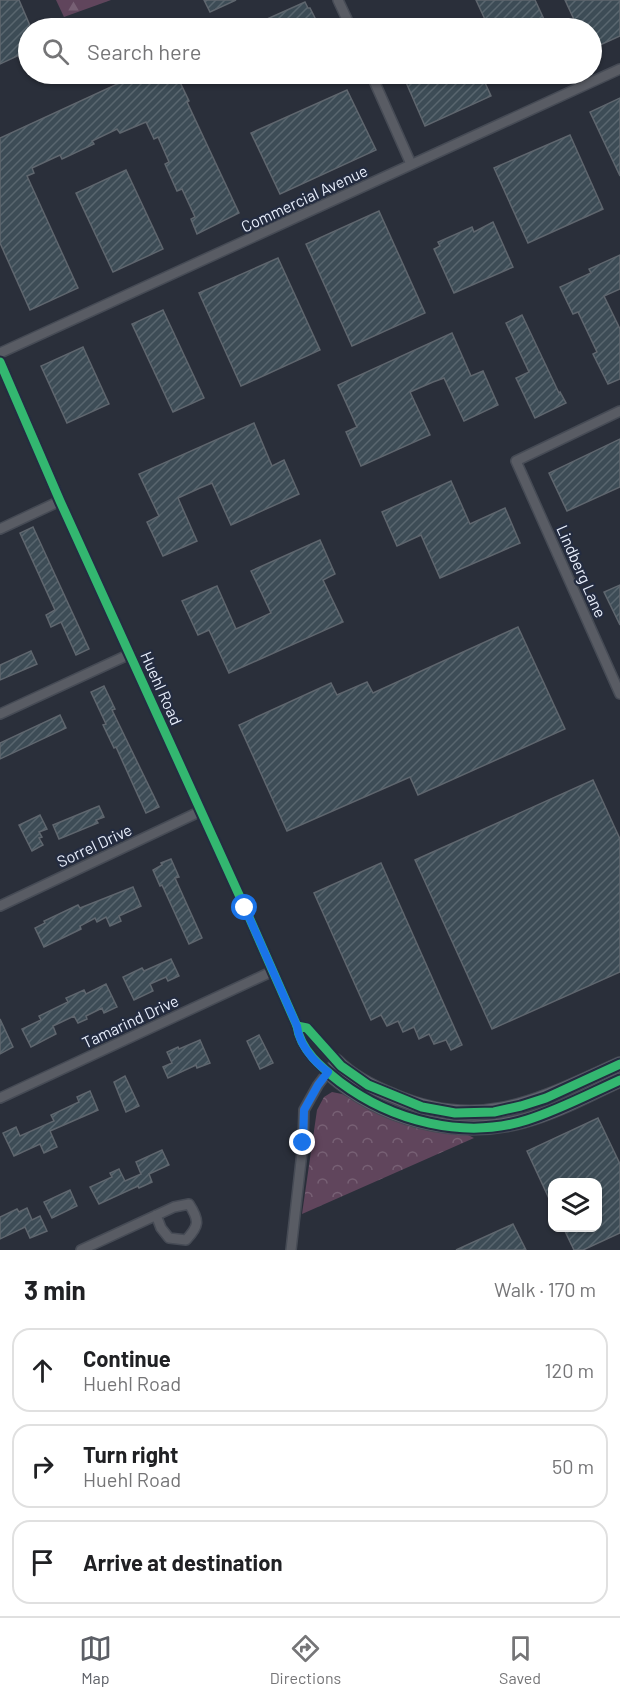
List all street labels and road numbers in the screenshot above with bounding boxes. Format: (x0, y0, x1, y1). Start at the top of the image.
street label: Commercial Avenue (238, 160, 370, 236)
street label: Lindberg Lane (553, 522, 611, 620)
street label: Huehl Road (137, 648, 187, 728)
street label: Sorrel Drive (53, 819, 135, 871)
street label: Tamarind Drive (79, 990, 181, 1052)

